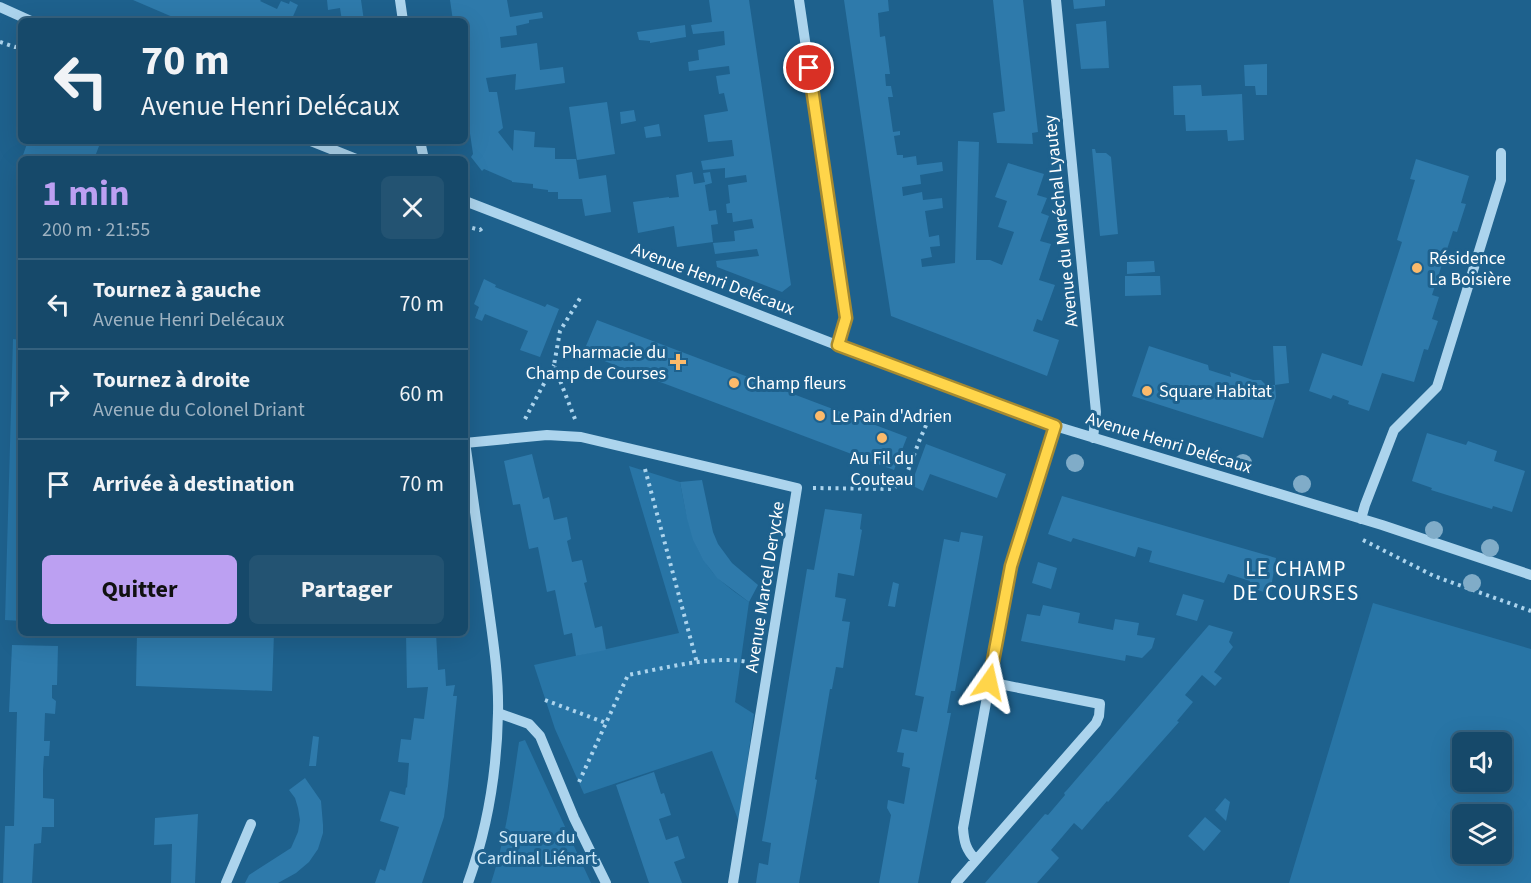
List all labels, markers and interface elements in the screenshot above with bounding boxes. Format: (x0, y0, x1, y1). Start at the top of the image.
text: 70 m (141, 31, 230, 91)
icon: left (42, 42, 120, 120)
pin (783, 42, 834, 93)
icon: arrive (792, 51, 825, 84)
text: Avenue Henri Delécaux (141, 87, 399, 126)
street label: Avenue du Maréchal Lyautey (1037, 113, 1085, 328)
text: 1 min (42, 168, 130, 219)
button: close (381, 176, 444, 239)
text: 200 m · 21:55 (42, 216, 150, 244)
street label: Avenue Henri Delécaux (628, 236, 798, 322)
place label: Résidence La Boisière (1429, 246, 1511, 292)
marker: Résidence La Boisière (1410, 261, 1424, 275)
text: Tournez à gauche (93, 274, 261, 306)
icon: left (42, 288, 75, 321)
text: 70 m (399, 288, 444, 320)
text: Avenue Henri Delécaux (93, 306, 284, 334)
place label: Pharmacie du Champ de Courses (526, 340, 666, 386)
marker: Pharmacie du Champ de Courses (671, 355, 685, 369)
text: Tournez à droite (93, 364, 250, 396)
place label: Champ fleurs (746, 371, 846, 396)
marker: Champ fleurs (727, 376, 741, 390)
icon: right (42, 378, 75, 411)
text: 60 m (399, 378, 444, 410)
place label: Square Habitat (1159, 379, 1272, 404)
marker: Square Habitat (1140, 384, 1154, 398)
text: Avenue du Colonel Driant (93, 396, 305, 424)
place label: Le Pain d'Adrien (832, 404, 952, 429)
street label: Avenue Henri Delécaux (1083, 406, 1255, 480)
marker: Le Pain d'Adrien (813, 409, 827, 423)
marker: Au Fil du Couteau (875, 431, 889, 445)
place label: Au Fil du Couteau (850, 446, 914, 492)
icon: arrive (42, 468, 75, 501)
text: Arrivée à destination (93, 468, 295, 500)
text: 70 m (399, 468, 444, 500)
street label: Avenue Marcel Derycke (739, 500, 791, 674)
district label: LE CHAMP DE COURSES (1232, 554, 1360, 608)
button: Quitter (42, 555, 237, 624)
button: Partager (249, 555, 444, 624)
position arrow (957, 650, 1021, 714)
map controls (1452, 732, 1512, 864)
button: sound (1452, 732, 1512, 792)
button: layers (1452, 804, 1512, 864)
park label: Square du Cardinal Liénart (477, 825, 597, 871)

